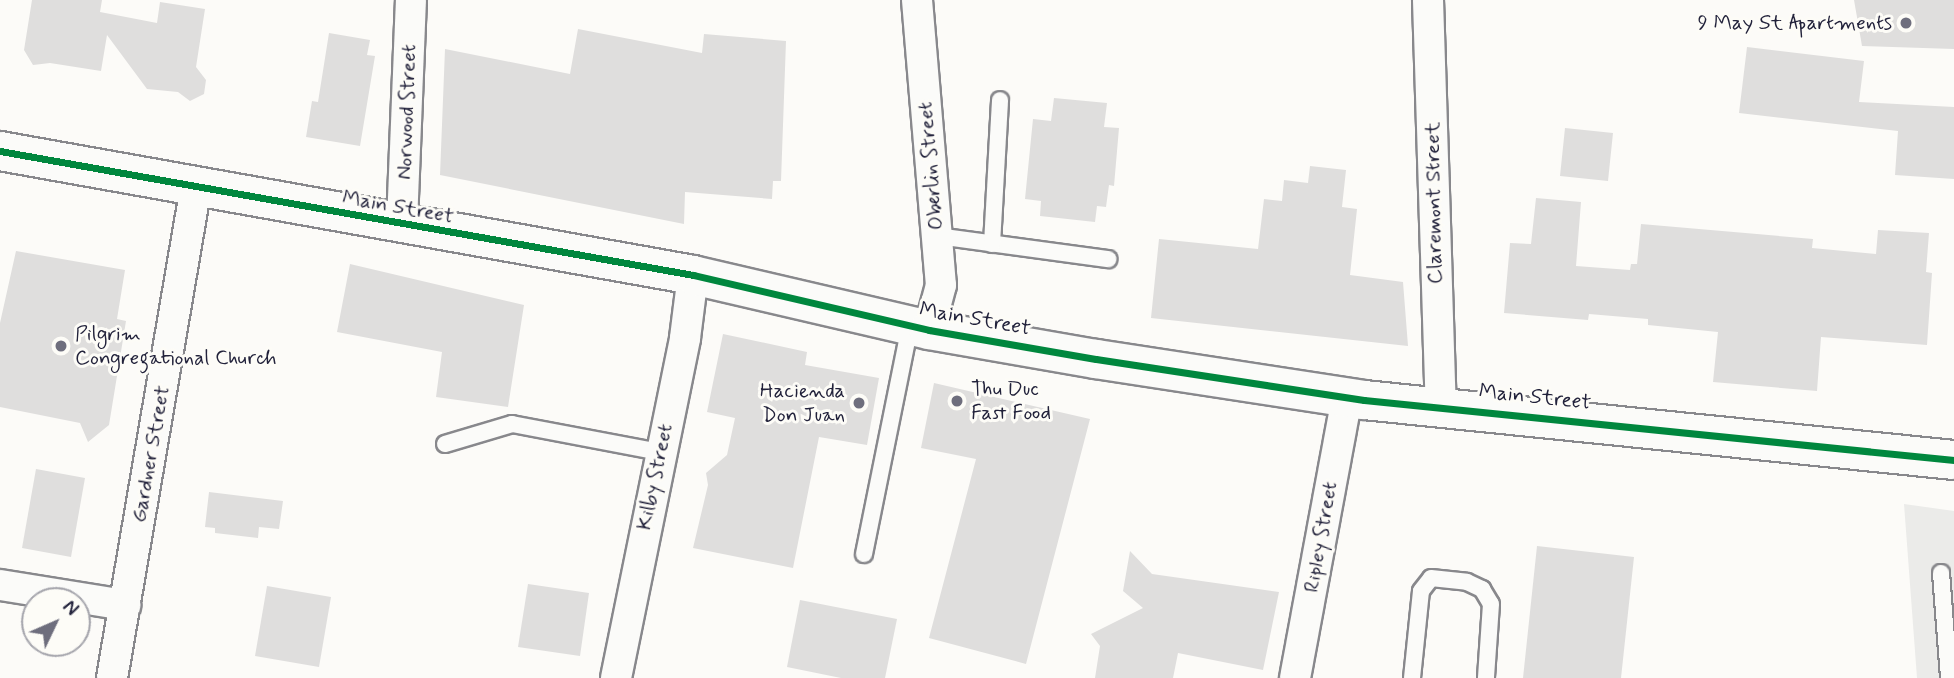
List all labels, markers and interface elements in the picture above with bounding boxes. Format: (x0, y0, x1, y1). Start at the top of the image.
place label: 9 May St Apartments (1702, 10, 1892, 36)
marker: 9 May St Apartments (1898, 15, 1914, 31)
street label: Norwood Street (392, 42, 422, 182)
street label: Oberlin Street (913, 99, 949, 233)
street label: Claremont Street (1420, 122, 1448, 284)
street label: Main Street (341, 185, 455, 229)
street label: Main Street (918, 297, 1032, 341)
place label: Pilgrim Congregational Church (75, 321, 281, 371)
marker: Pilgrim Congregational Church (53, 338, 69, 354)
place label: Thu Duc Fast Food (971, 376, 1051, 426)
place label: Hacienda Don Juan (760, 378, 845, 428)
street label: Main Street (1478, 379, 1592, 415)
street label: Gardner Street (127, 384, 175, 524)
marker: Thu Duc Fast Food (949, 393, 965, 409)
marker: Hacienda Don Juan (851, 395, 867, 411)
street label: Kilby Street (631, 420, 679, 534)
street label: Ripley Street (1299, 478, 1343, 596)
north arrow (21, 587, 91, 657)
text: N (57, 595, 83, 622)

